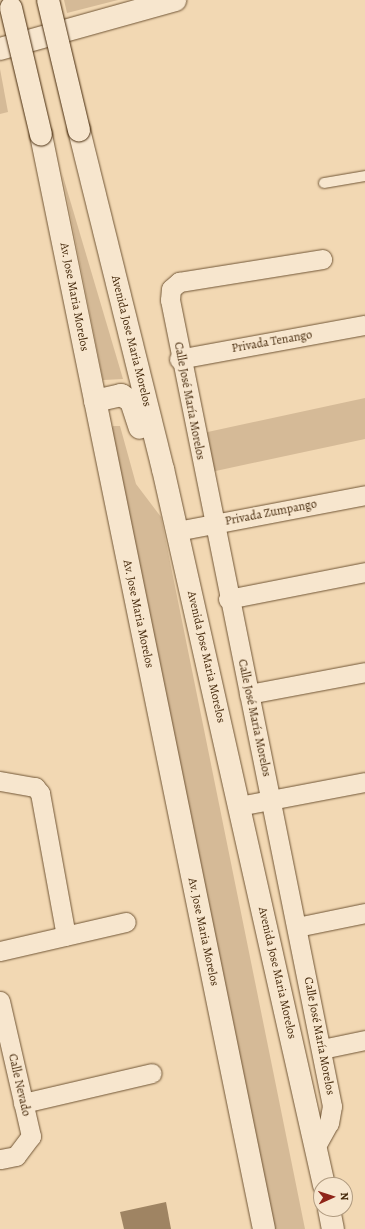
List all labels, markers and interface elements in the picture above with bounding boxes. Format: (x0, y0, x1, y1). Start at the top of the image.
street label: Av. Jose Maria Morelos (56, 241, 92, 353)
street label: Avenida Jose Maria Morelos (108, 274, 154, 408)
street label: Privada Tenango (231, 328, 313, 356)
street label: Calle José María Morelos (171, 341, 207, 461)
street label: Privada Zumpango (224, 497, 318, 529)
street label: Av. Jose Maria Morelos (119, 559, 157, 669)
street label: Avenida Jose Maria Morelos (184, 590, 228, 724)
street label: Calle José María Morelos (235, 658, 273, 778)
street label: Av. Jose Maria Morelos (184, 877, 222, 987)
street label: Avenida Jose Maria Morelos (255, 906, 299, 1040)
street label: Calle José María Morelos (301, 976, 337, 1096)
street label: Calle Nevado (5, 1052, 33, 1118)
north arrow (313, 1177, 353, 1217)
text: N (337, 1192, 352, 1201)

